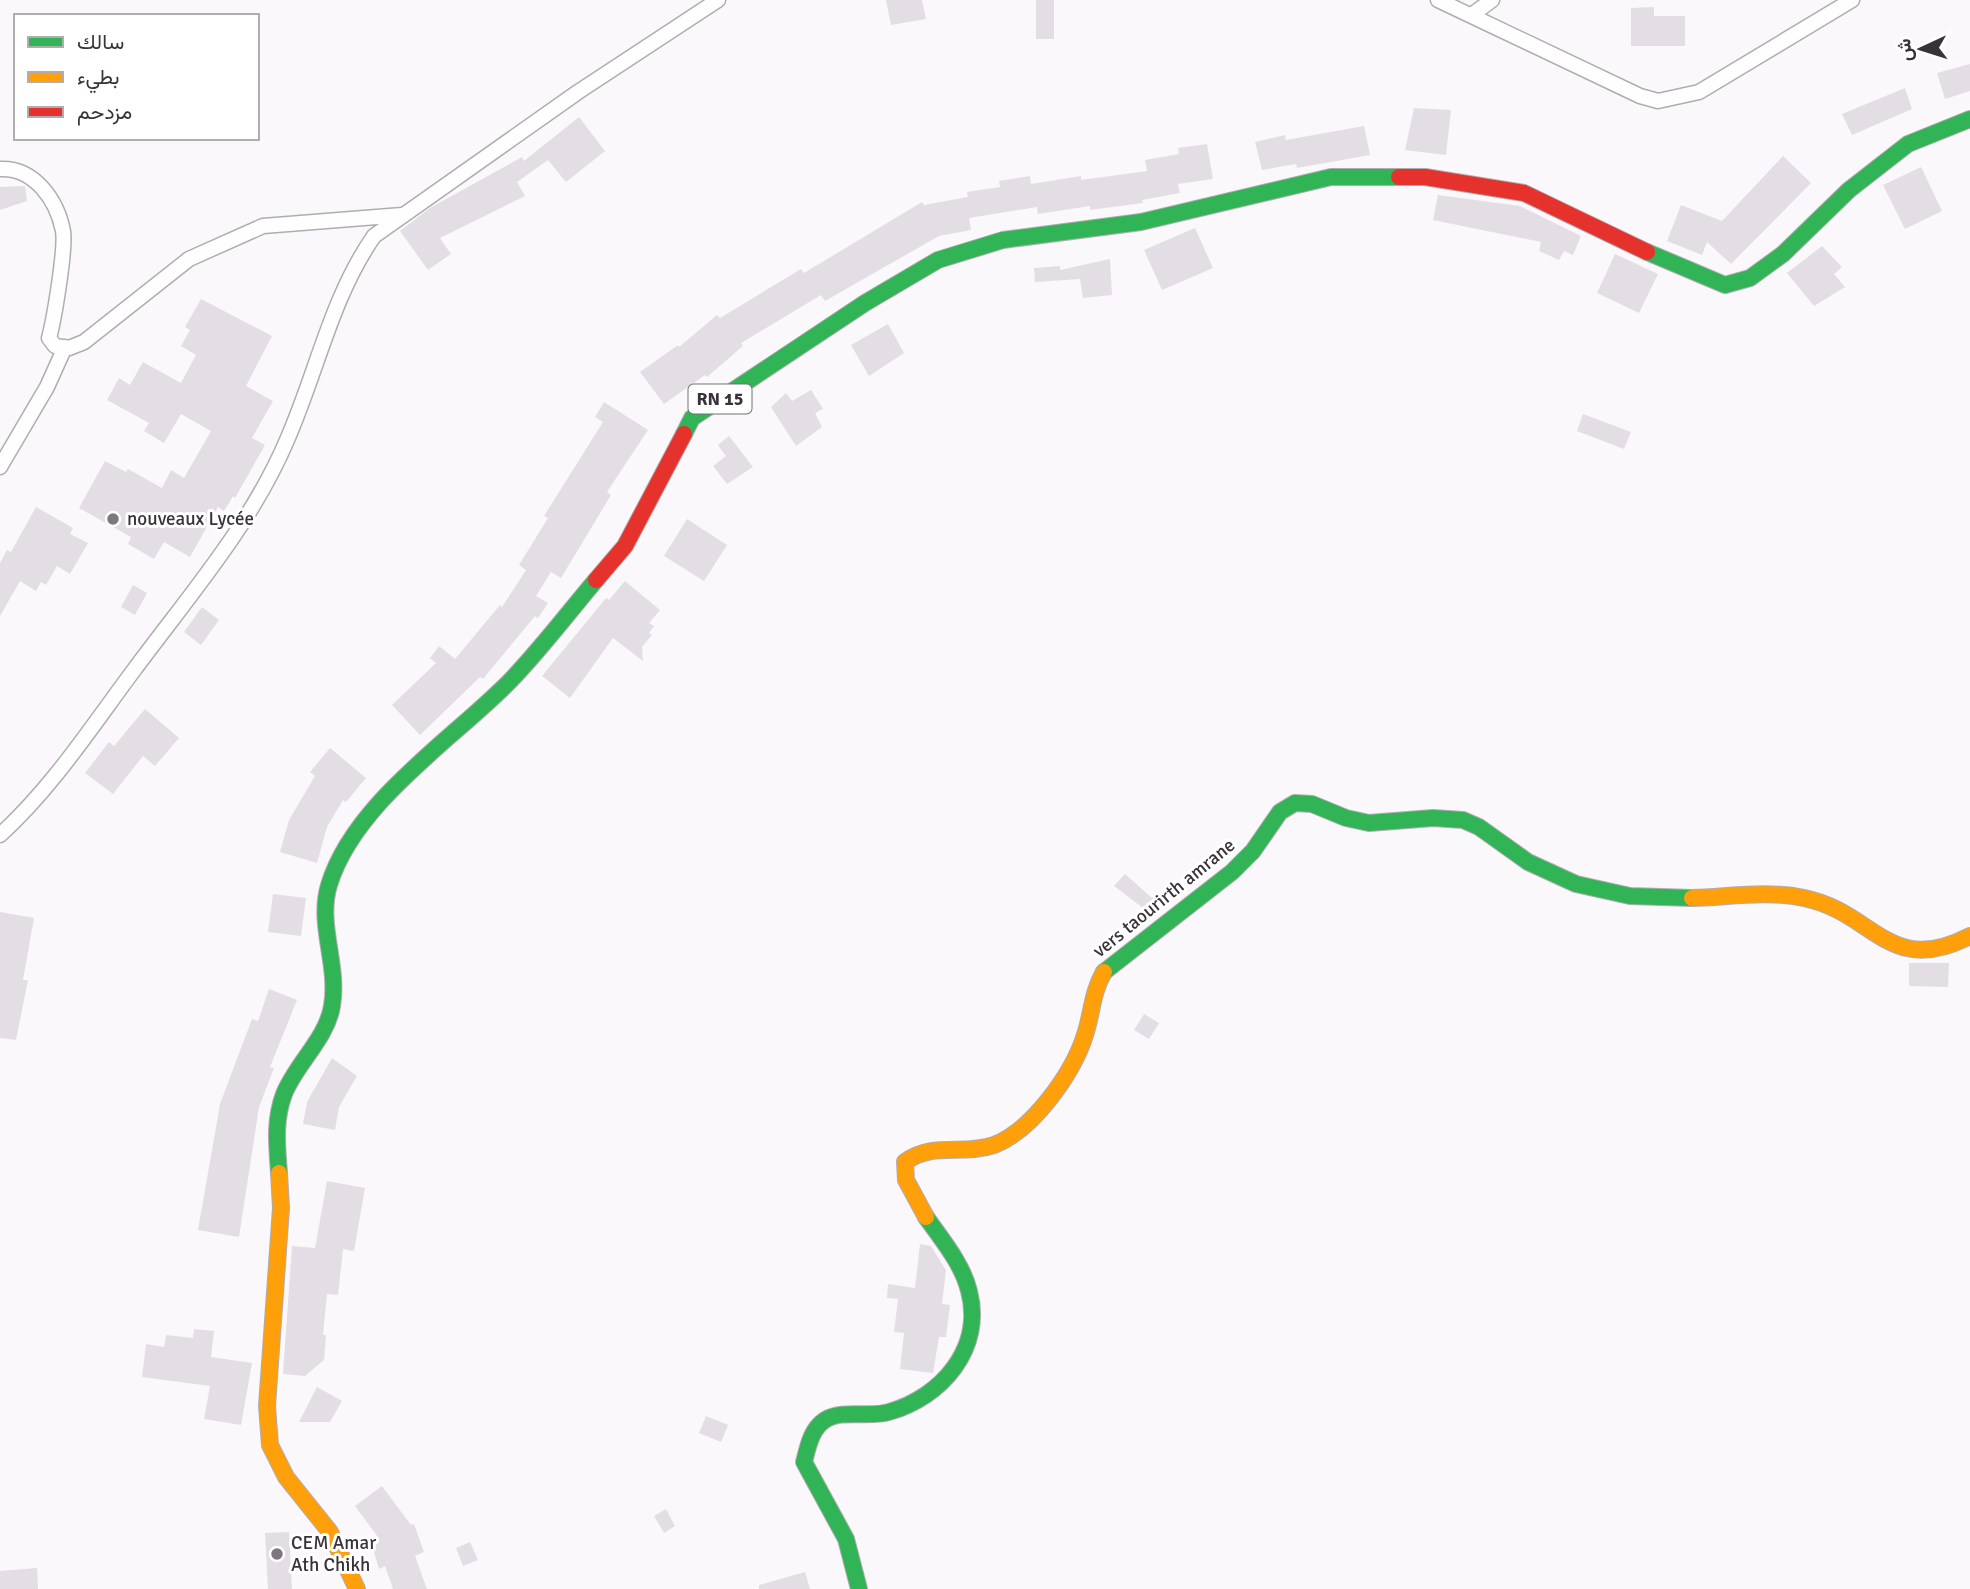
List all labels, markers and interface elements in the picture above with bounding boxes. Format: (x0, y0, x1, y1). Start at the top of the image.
legend (14, 14, 259, 140)
north arrow (1886, 14, 1956, 84)
text: سالك (77, 29, 124, 55)
text: ش (1892, 38, 1918, 62)
text: بطيء (77, 64, 120, 94)
text: مزدحم (77, 99, 132, 126)
road number: RN 15 (688, 384, 752, 414)
place label: nouveaux Lycée (127, 507, 254, 531)
marker: nouveaux Lycée (105, 511, 121, 527)
street label: vers taourirth amrane (1088, 833, 1240, 963)
place label: CEM Amar Ath Chikh (291, 1531, 376, 1577)
marker: CEM Amar Ath Chikh (269, 1546, 285, 1562)

